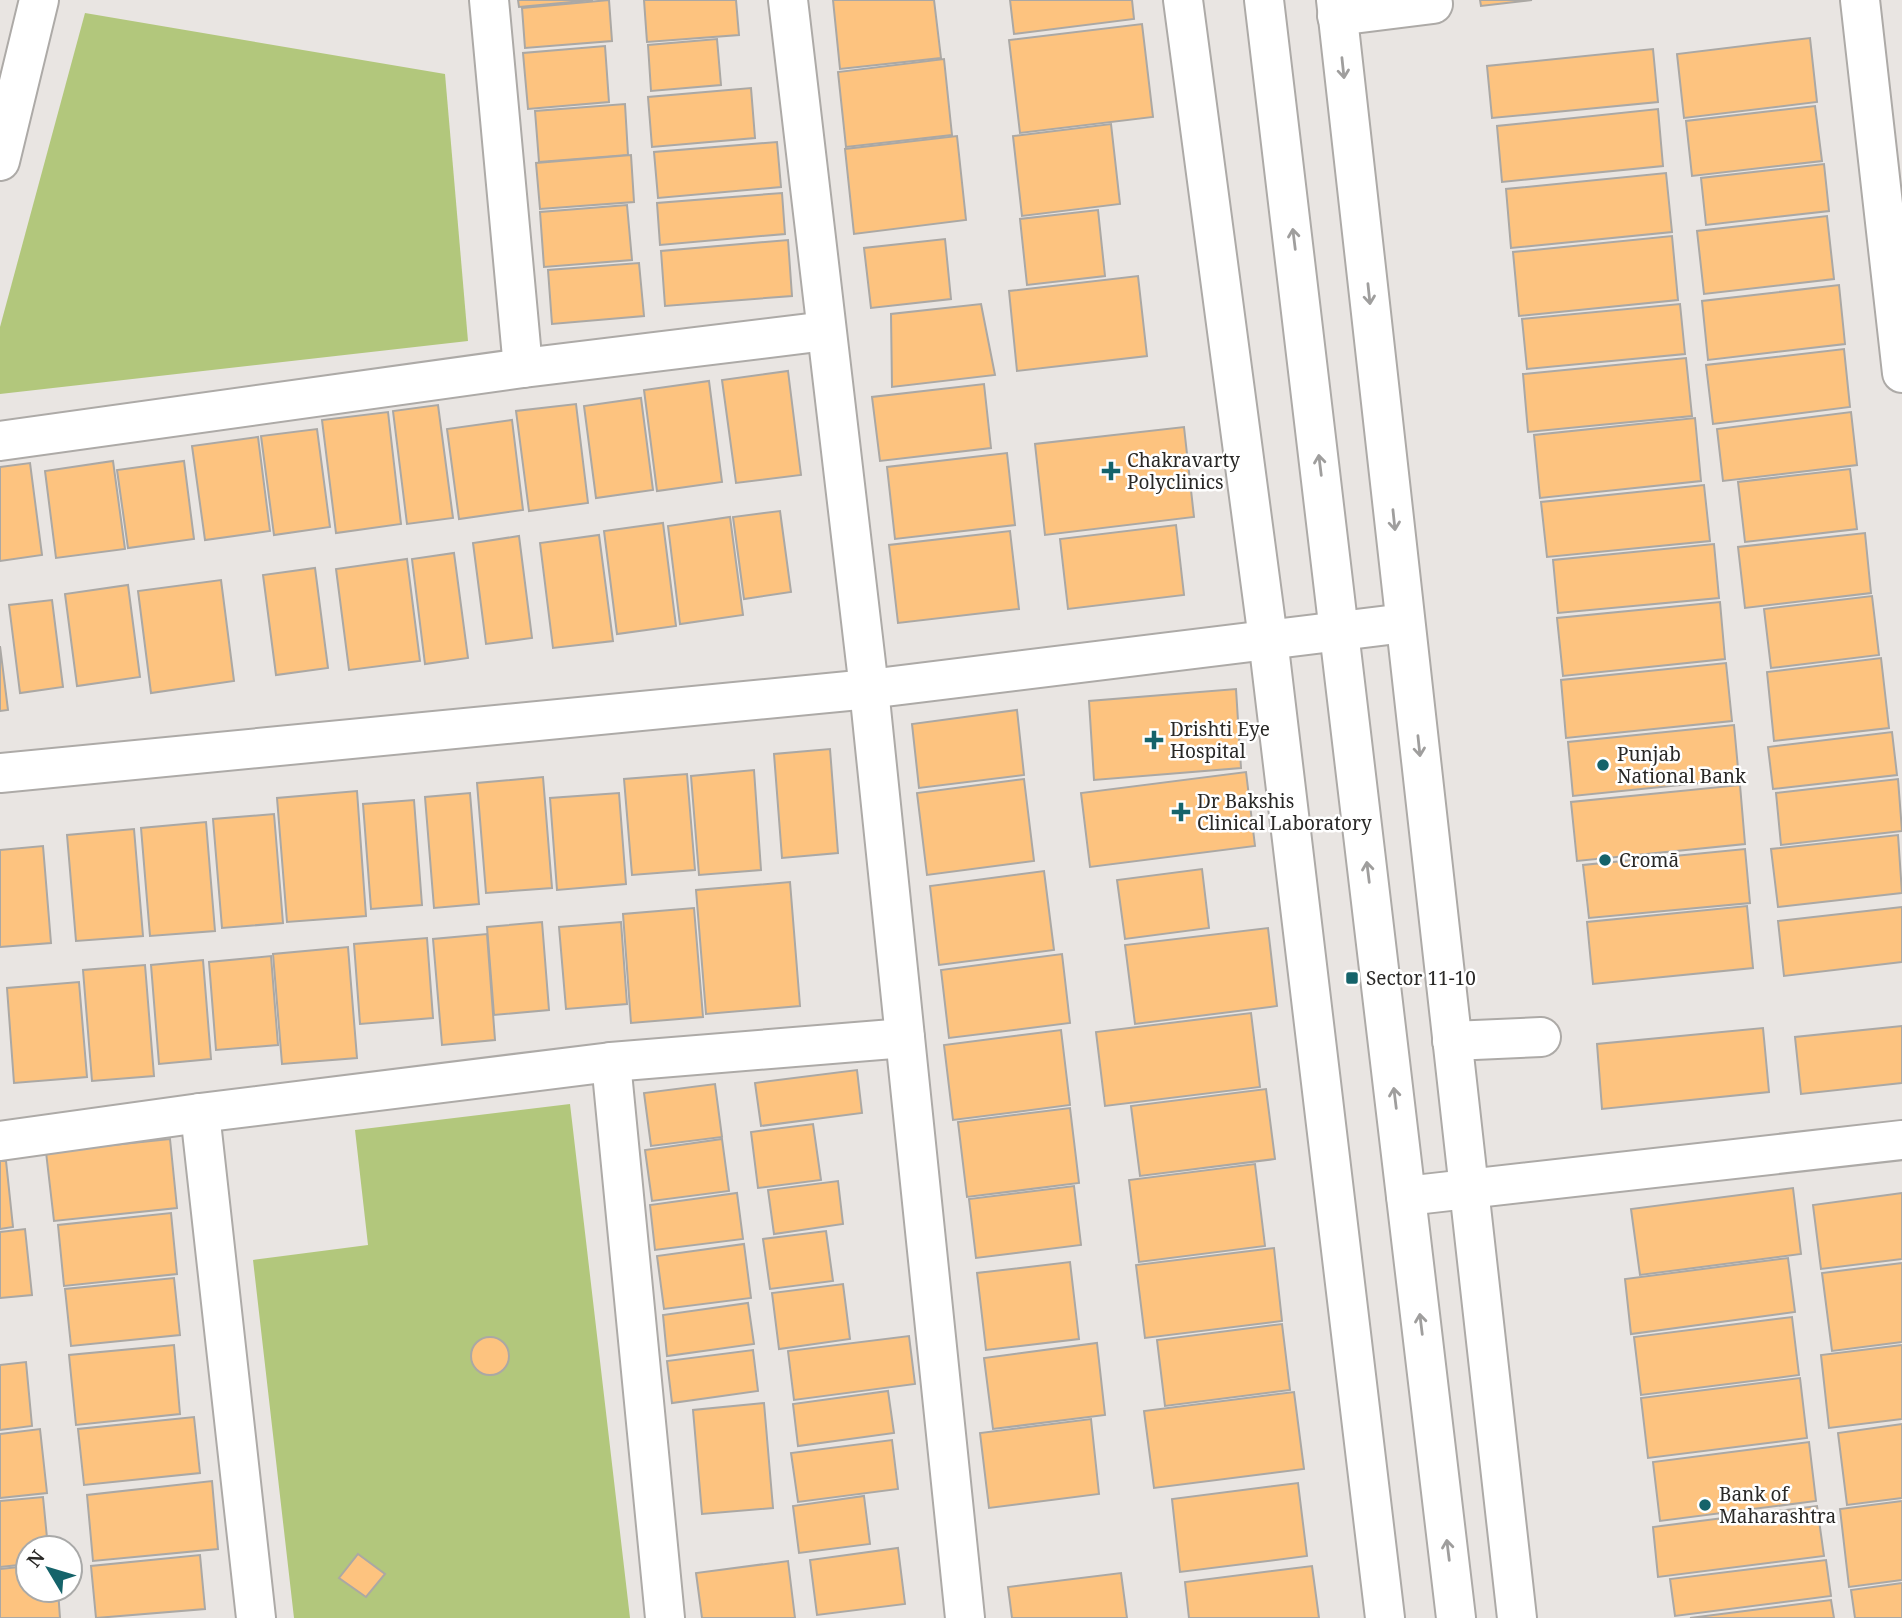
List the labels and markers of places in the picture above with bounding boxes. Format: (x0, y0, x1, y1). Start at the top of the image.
place label: Chakravarty Polyclinics (1127, 447, 1240, 495)
marker: Chakravarty Polyclinics (1101, 461, 1121, 481)
place label: Drishti Eye Hospital (1170, 716, 1270, 764)
marker: Drishti Eye Hospital (1144, 730, 1164, 750)
place label: Punjab National Bank (1617, 741, 1747, 789)
marker: Punjab National Bank (1595, 757, 1611, 773)
place label: Dr Bakshis Clinical Laboratory (1197, 788, 1372, 836)
marker: Dr Bakshis Clinical Laboratory (1171, 802, 1191, 822)
place label: Cromā (1619, 847, 1679, 873)
marker: Cromā (1597, 852, 1613, 868)
place label: Sector 11-10 (1366, 965, 1476, 991)
marker: Sector 11-10 (1344, 970, 1360, 986)
place label: Bank of Maharashtra (1719, 1481, 1836, 1529)
marker: Bank of Maharashtra (1697, 1497, 1713, 1513)

